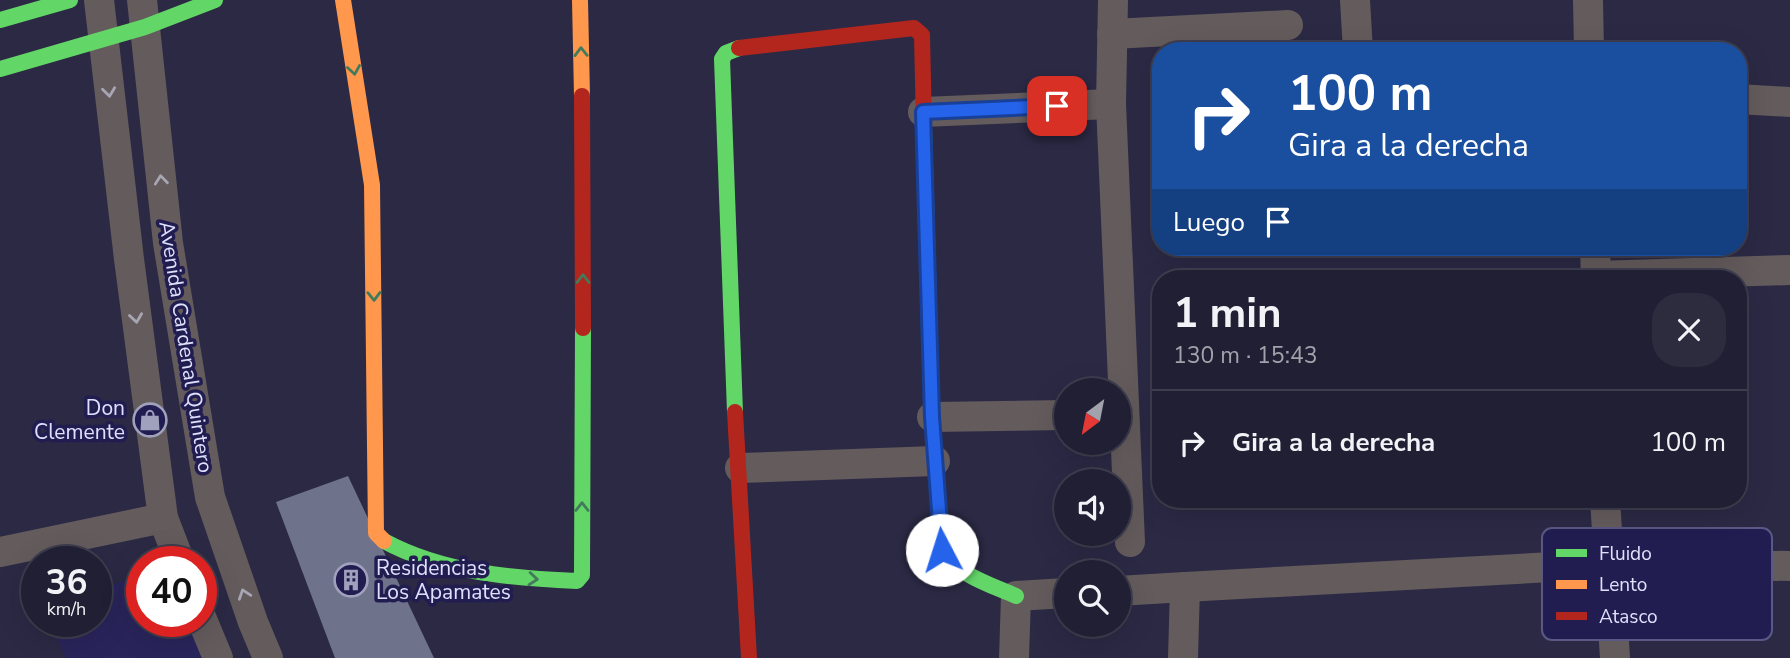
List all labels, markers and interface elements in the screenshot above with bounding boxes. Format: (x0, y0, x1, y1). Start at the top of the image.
one-way arrow (573, 46, 589, 56)
text: 100 m (1288, 60, 1432, 127)
one-way arrow (346, 64, 361, 76)
icon: right (1173, 70, 1264, 161)
pin (1027, 76, 1087, 136)
one-way arrow (102, 86, 117, 98)
icon: arrive (1038, 87, 1076, 125)
text: Gira a la derecha (1288, 124, 1529, 167)
one-way arrow (154, 175, 169, 186)
icon: arrive (1259, 203, 1297, 241)
text: Luego (1173, 205, 1245, 240)
street label: Avenida Cardenal Quintero (152, 219, 220, 475)
one-way arrow (575, 273, 591, 284)
text: 1 min (1173, 285, 1282, 342)
one-way arrow (366, 291, 382, 302)
button: close (1652, 293, 1726, 367)
one-way arrow (129, 312, 144, 324)
text: 130 m · 15:43 (1173, 340, 1318, 371)
north arrow (1054, 378, 1130, 455)
map controls (1054, 378, 1131, 637)
place label: Don Clemente (34, 394, 125, 446)
shop icon: Don Clemente (131, 401, 169, 439)
icon: right (1173, 424, 1211, 462)
text: Gira a la derecha (1232, 425, 1435, 460)
text: 100 m (1650, 425, 1726, 460)
button: sound (1054, 469, 1131, 546)
one-way arrow (574, 501, 590, 511)
position arrow (905, 513, 979, 587)
legend (1542, 528, 1772, 640)
text: Fluido (1599, 541, 1652, 567)
speed limit sign: 40 (126, 546, 217, 637)
place label: Residencias Los Apamates (376, 554, 511, 606)
text: 36 (45, 559, 88, 606)
button: search (1054, 560, 1131, 637)
building icon: Residencias Los Apamates (332, 561, 370, 599)
one-way arrow (527, 571, 538, 586)
text: Lento (1599, 572, 1647, 598)
one-way arrow (238, 589, 252, 601)
text: km/h (47, 597, 86, 621)
text: Atasco (1599, 604, 1658, 630)

